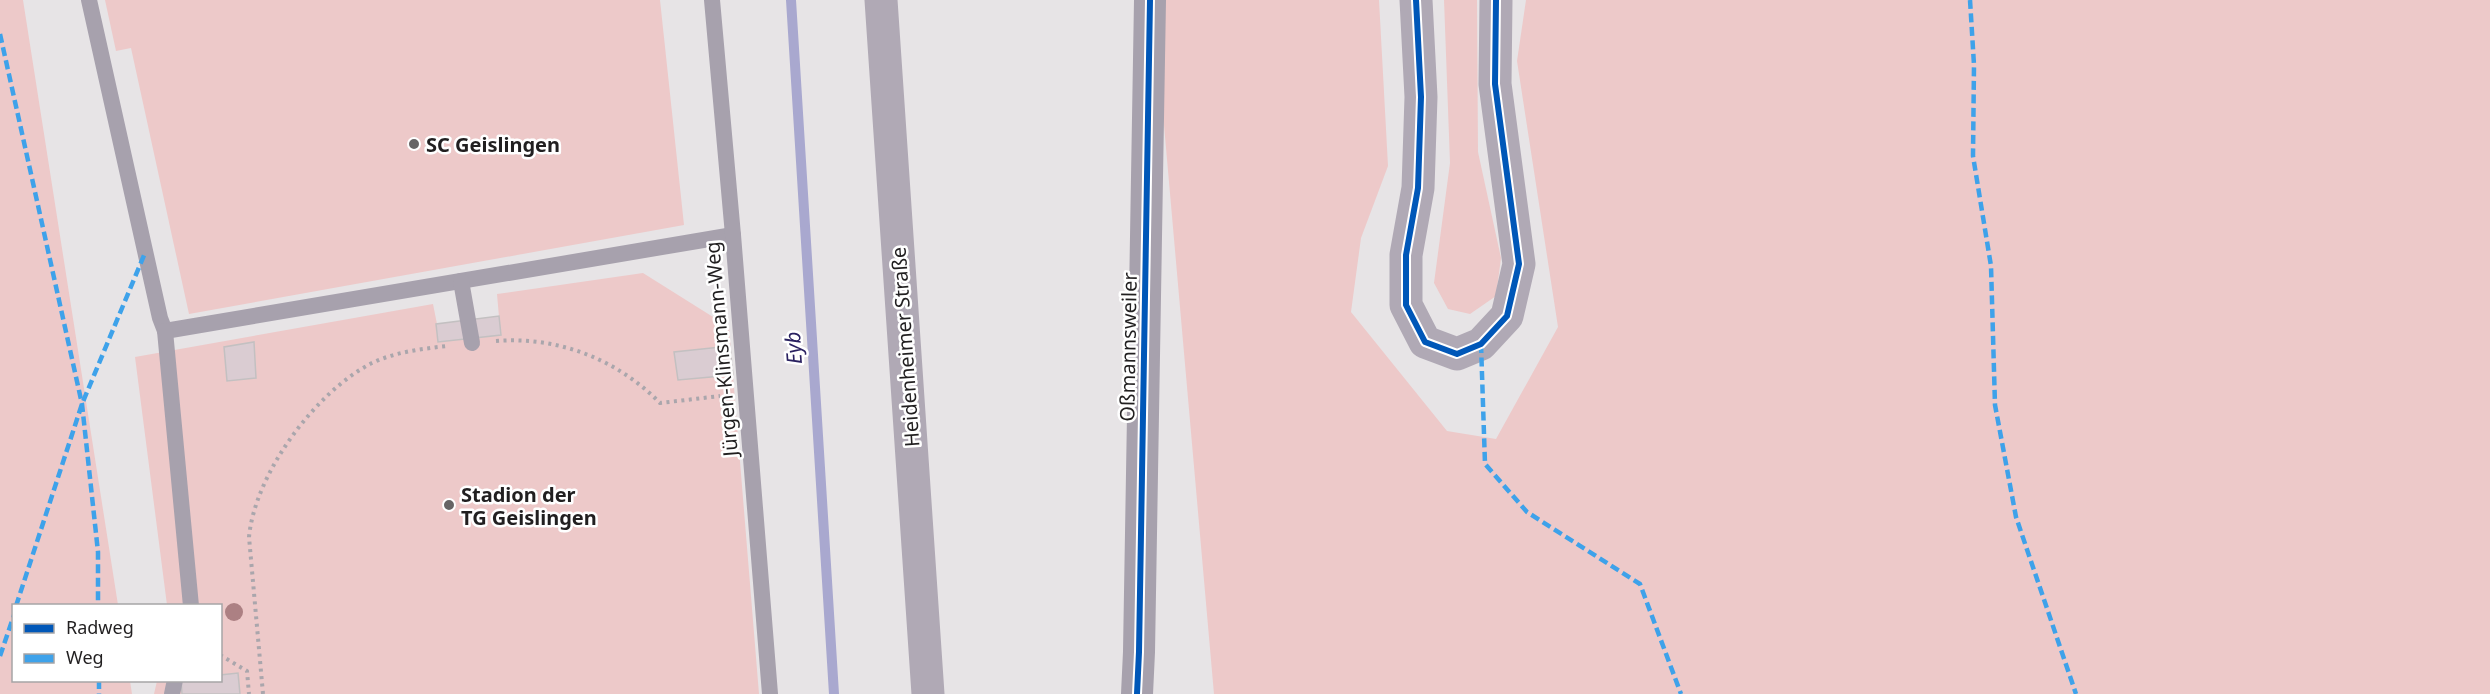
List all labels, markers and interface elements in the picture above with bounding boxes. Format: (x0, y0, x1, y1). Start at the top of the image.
place label: SC Geislingen (426, 131, 560, 158)
marker: SC Geislingen (407, 137, 421, 151)
street label: Jürgen-Klinsmann-Weg (698, 240, 744, 460)
street label: Heidenheimer Straße (885, 246, 925, 448)
street label: Oßmannsweiler (1113, 272, 1143, 422)
water label: Eyb (778, 331, 808, 365)
place label: Stadion der TG Geislingen (461, 481, 597, 531)
marker: Stadion der TG Geislingen (442, 498, 456, 512)
legend (12, 604, 222, 682)
text: Radweg (66, 615, 134, 639)
text: Weg (66, 645, 104, 669)

